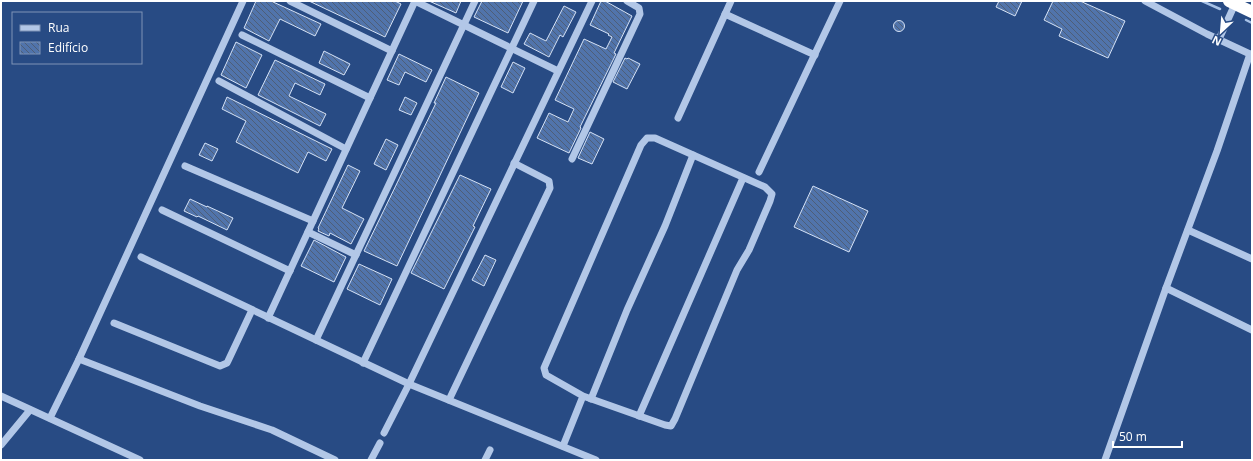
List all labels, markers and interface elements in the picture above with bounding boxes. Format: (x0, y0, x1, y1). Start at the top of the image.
legend (12, 12, 142, 64)
north arrow (1201, 12, 1241, 52)
text: Rua (48, 19, 69, 36)
text: N (1209, 33, 1224, 50)
text: Edifício (48, 39, 88, 56)
scale bar (1113, 423, 1182, 449)
text: 50 m (1119, 428, 1147, 445)

